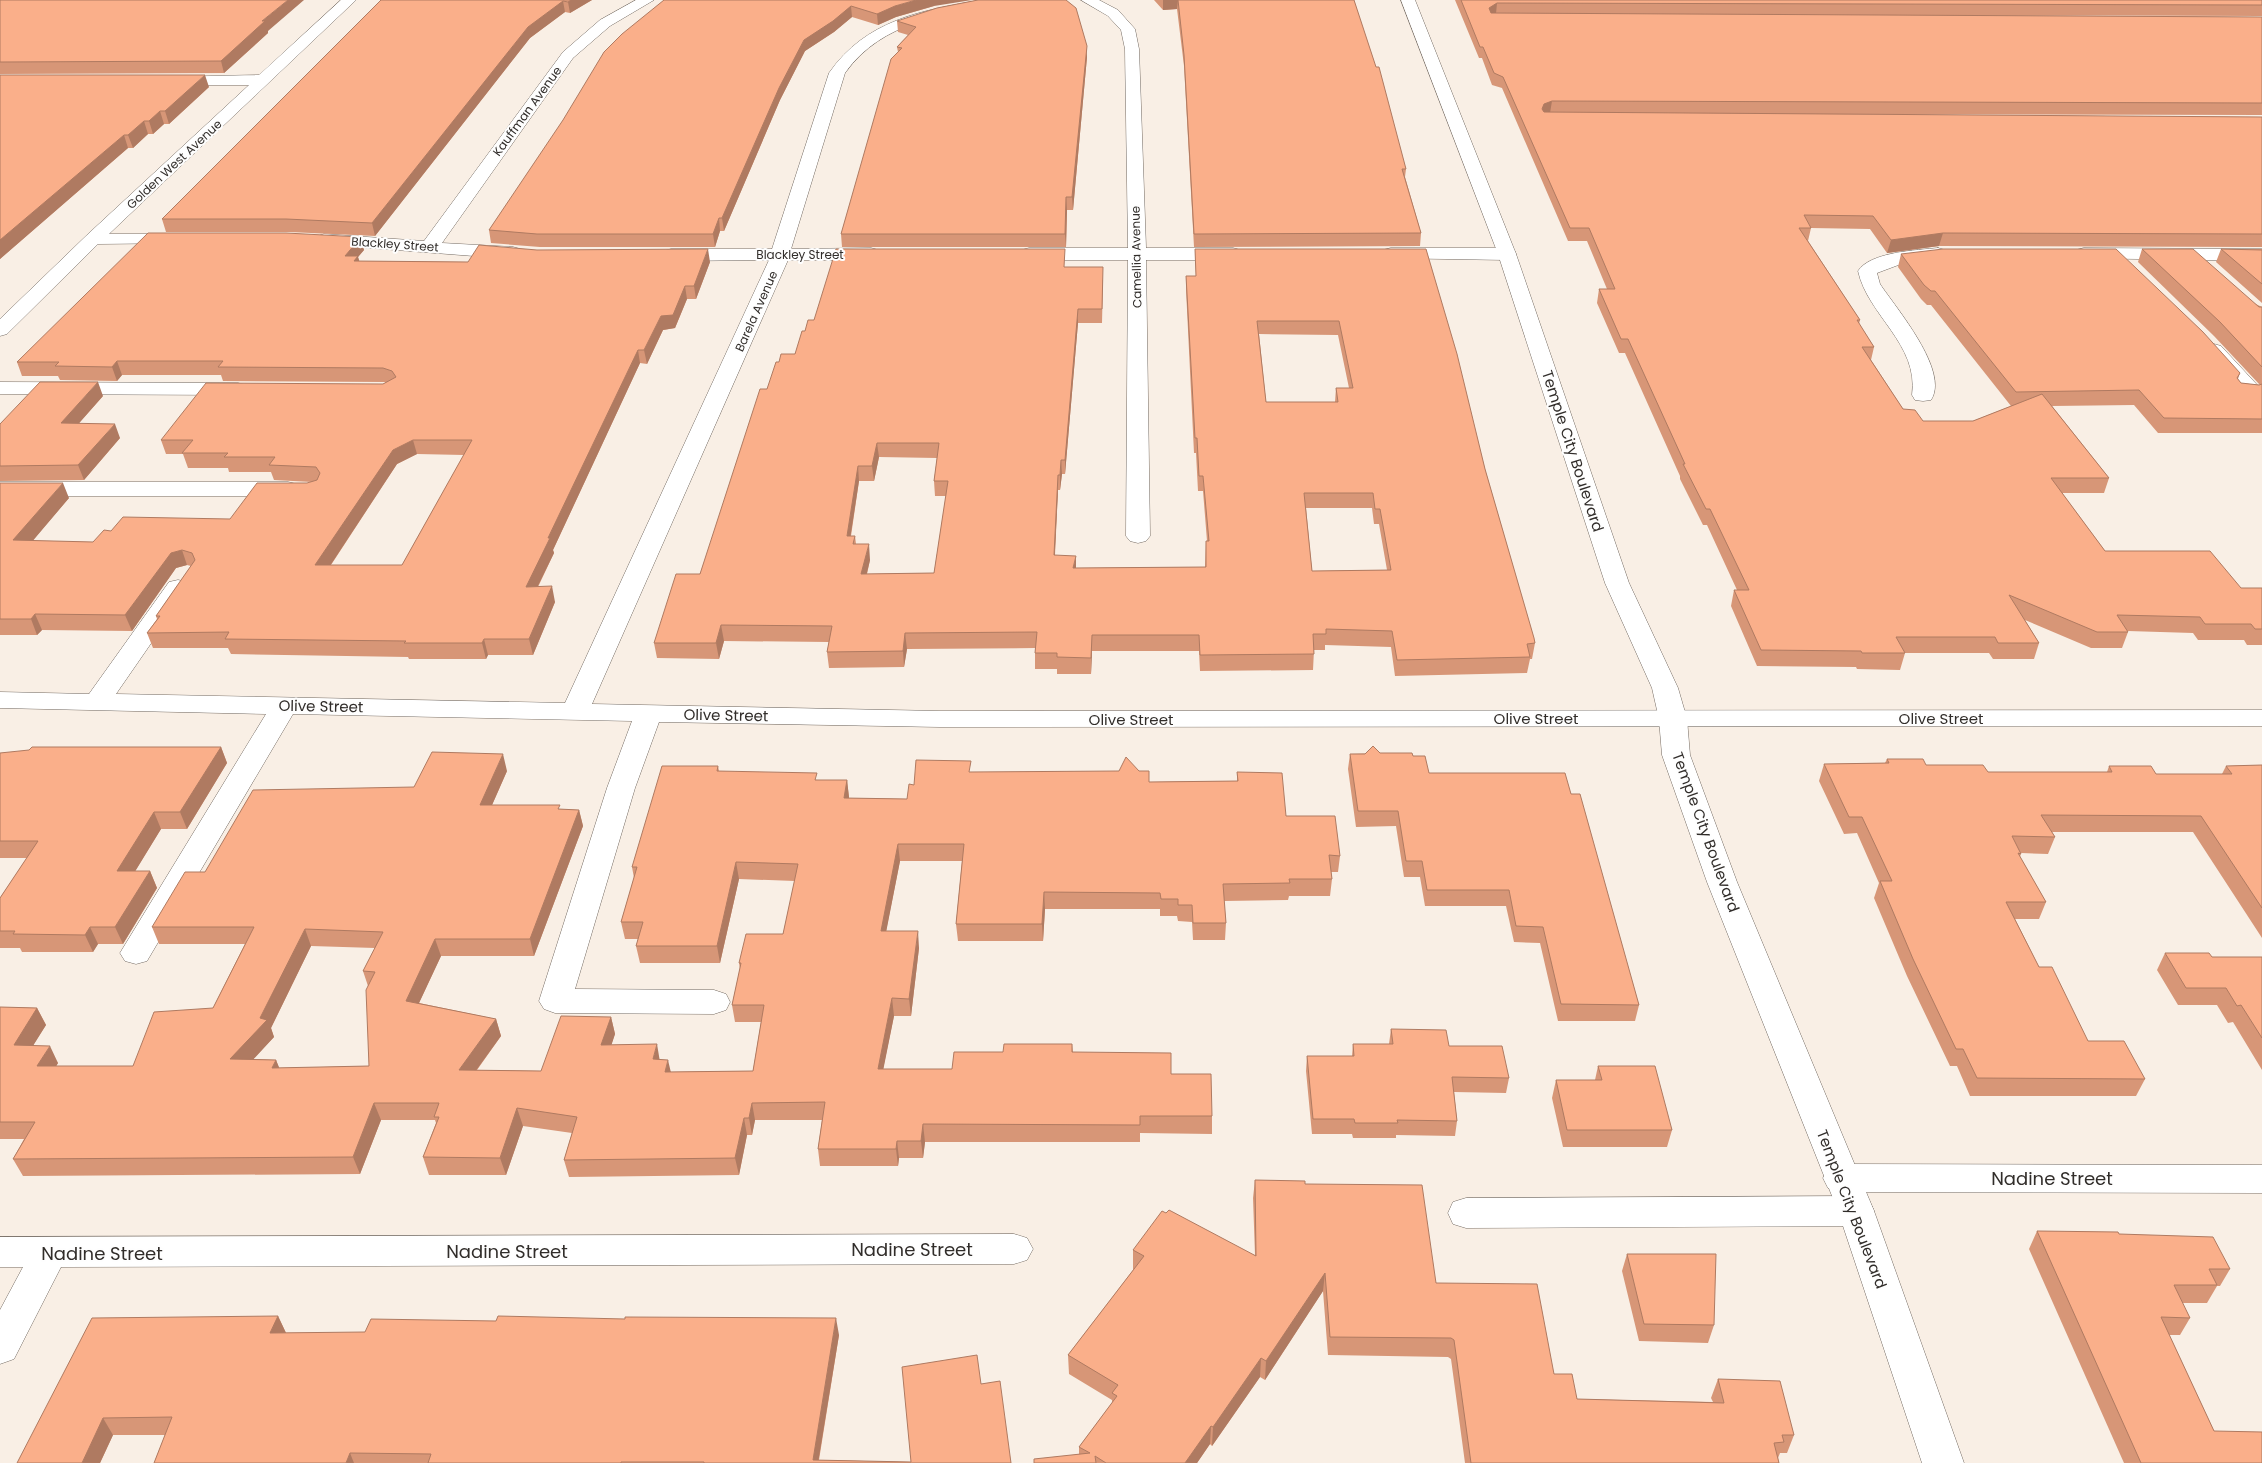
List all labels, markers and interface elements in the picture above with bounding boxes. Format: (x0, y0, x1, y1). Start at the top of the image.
street label: Kauffman Avenue (489, 63, 565, 159)
street label: Golden West Avenue (123, 115, 225, 213)
street label: Camellia Avenue (1127, 206, 1145, 308)
street label: Blackley Street (351, 232, 439, 256)
street label: Blackley Street (756, 246, 844, 263)
street label: Barela Avenue (731, 268, 781, 354)
street label: Temple City Boulevard (1537, 367, 1609, 535)
street label: Olive Street (278, 695, 364, 717)
street label: Olive Street (683, 704, 769, 726)
street label: Olive Street (1494, 708, 1578, 729)
street label: Olive Street (1899, 708, 1983, 729)
street label: Olive Street (1089, 709, 1173, 730)
street label: Temple City Boulevard (1667, 749, 1745, 915)
street label: Temple City Boulevard (1812, 1126, 1892, 1292)
street label: Nadine Street (1991, 1166, 2113, 1191)
street label: Nadine Street (851, 1237, 973, 1262)
street label: Nadine Street (446, 1239, 568, 1264)
street label: Nadine Street (41, 1241, 163, 1266)

